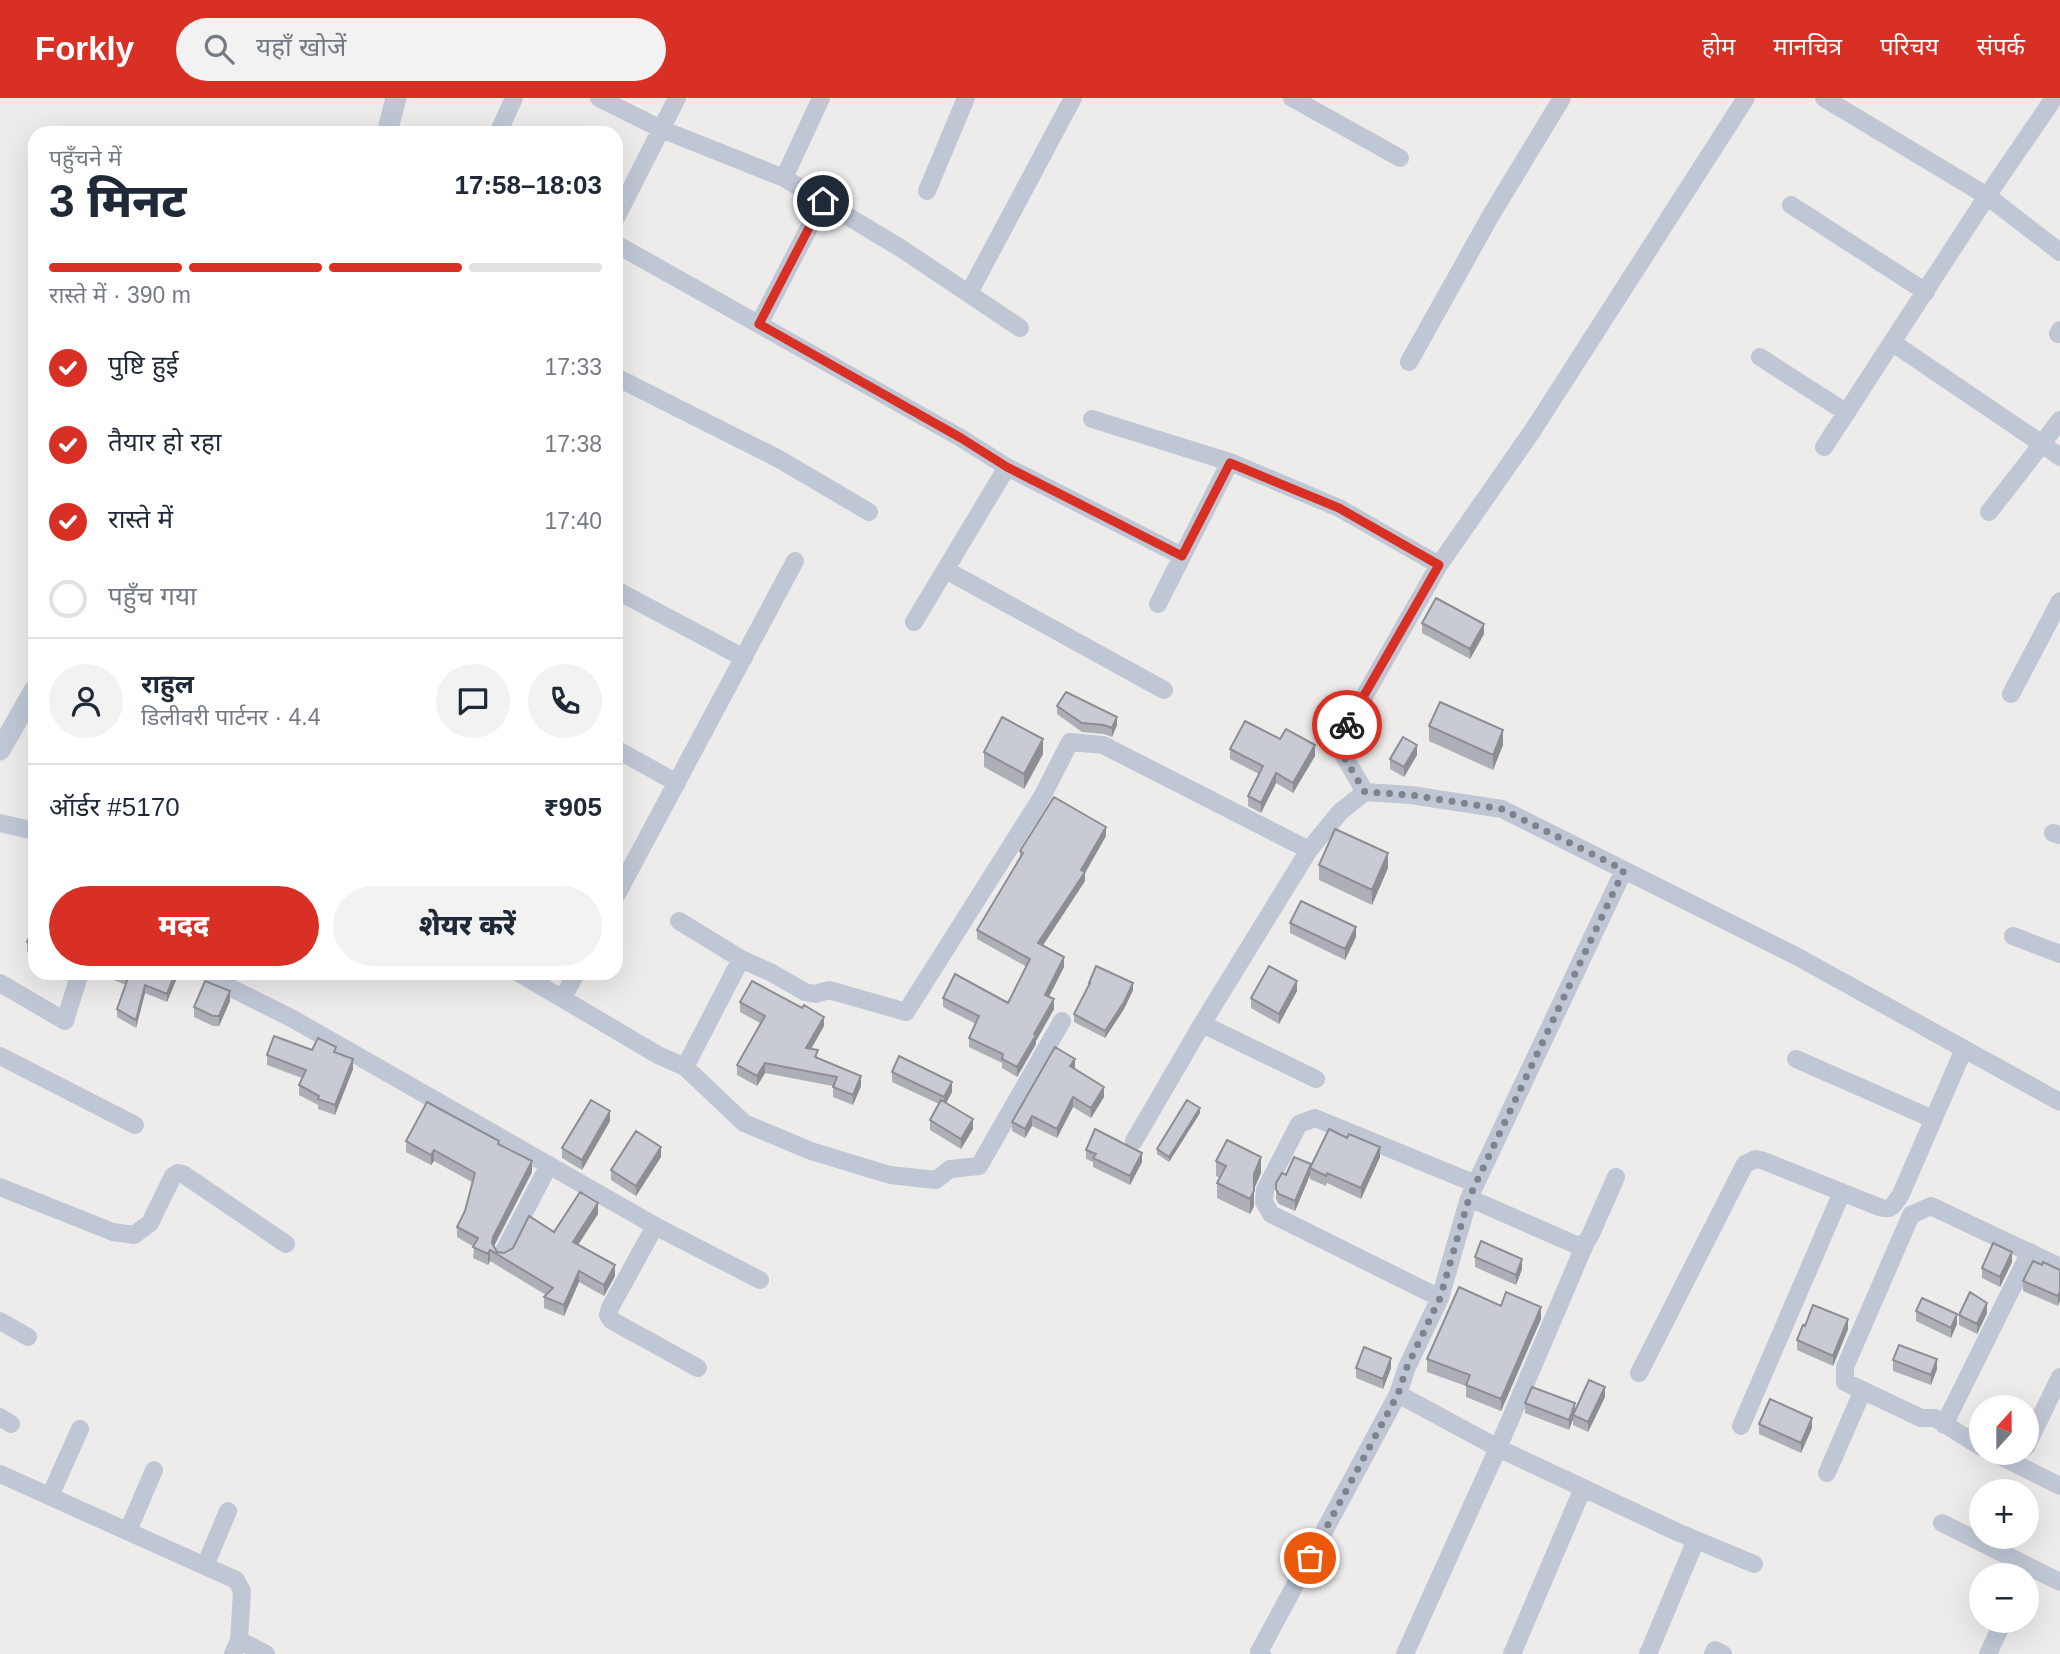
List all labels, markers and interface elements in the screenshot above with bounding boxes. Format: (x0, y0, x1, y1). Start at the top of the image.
search box (176, 18, 666, 81)
text: Forkly (35, 30, 134, 67)
icon: search (200, 30, 238, 68)
text: यहाँ खोजें (256, 32, 346, 62)
text: होम (1702, 33, 1735, 60)
text: मानचित्र (1773, 33, 1842, 60)
text: परिचय (1880, 33, 1939, 60)
text: संपर्क (1977, 33, 2025, 60)
text: पहुँचने में (49, 145, 122, 171)
text: 17:58–18:03 (455, 170, 602, 200)
pin (793, 171, 853, 231)
text: 3 मिनट (49, 175, 186, 227)
icon: home (804, 182, 842, 220)
text: रास्ते में · 390 m (49, 282, 191, 308)
icon: check (49, 349, 87, 387)
text: पुष्टि हुई (108, 350, 178, 380)
text: 17:33 (544, 354, 602, 380)
icon: check (49, 426, 87, 464)
text: तैयार हो रहा (108, 427, 221, 457)
text: 17:38 (544, 431, 602, 457)
icon: check (49, 503, 87, 541)
text: रास्ते में (108, 504, 173, 534)
text: 17:40 (544, 508, 602, 534)
text: पहुँच गया (108, 581, 197, 611)
button: person (49, 664, 123, 738)
button: chat (436, 664, 510, 738)
button: phone (528, 664, 602, 738)
text: राहुल (141, 669, 194, 699)
courier (1312, 690, 1382, 760)
text: डिलीवरी पार्टनर · 4.4 (141, 704, 321, 730)
icon: bike (1328, 706, 1366, 744)
text: ऑर्डर #5170 (49, 792, 180, 822)
text: ₹905 (544, 792, 602, 822)
button: मदद (49, 886, 319, 966)
button: शेयर करें (333, 886, 602, 966)
north arrow (1969, 1395, 2039, 1465)
map controls (1969, 1395, 2039, 1633)
button: + (1969, 1479, 2039, 1549)
pin (1280, 1528, 1340, 1588)
icon: bag (1291, 1539, 1329, 1577)
button: − (1969, 1563, 2039, 1633)

